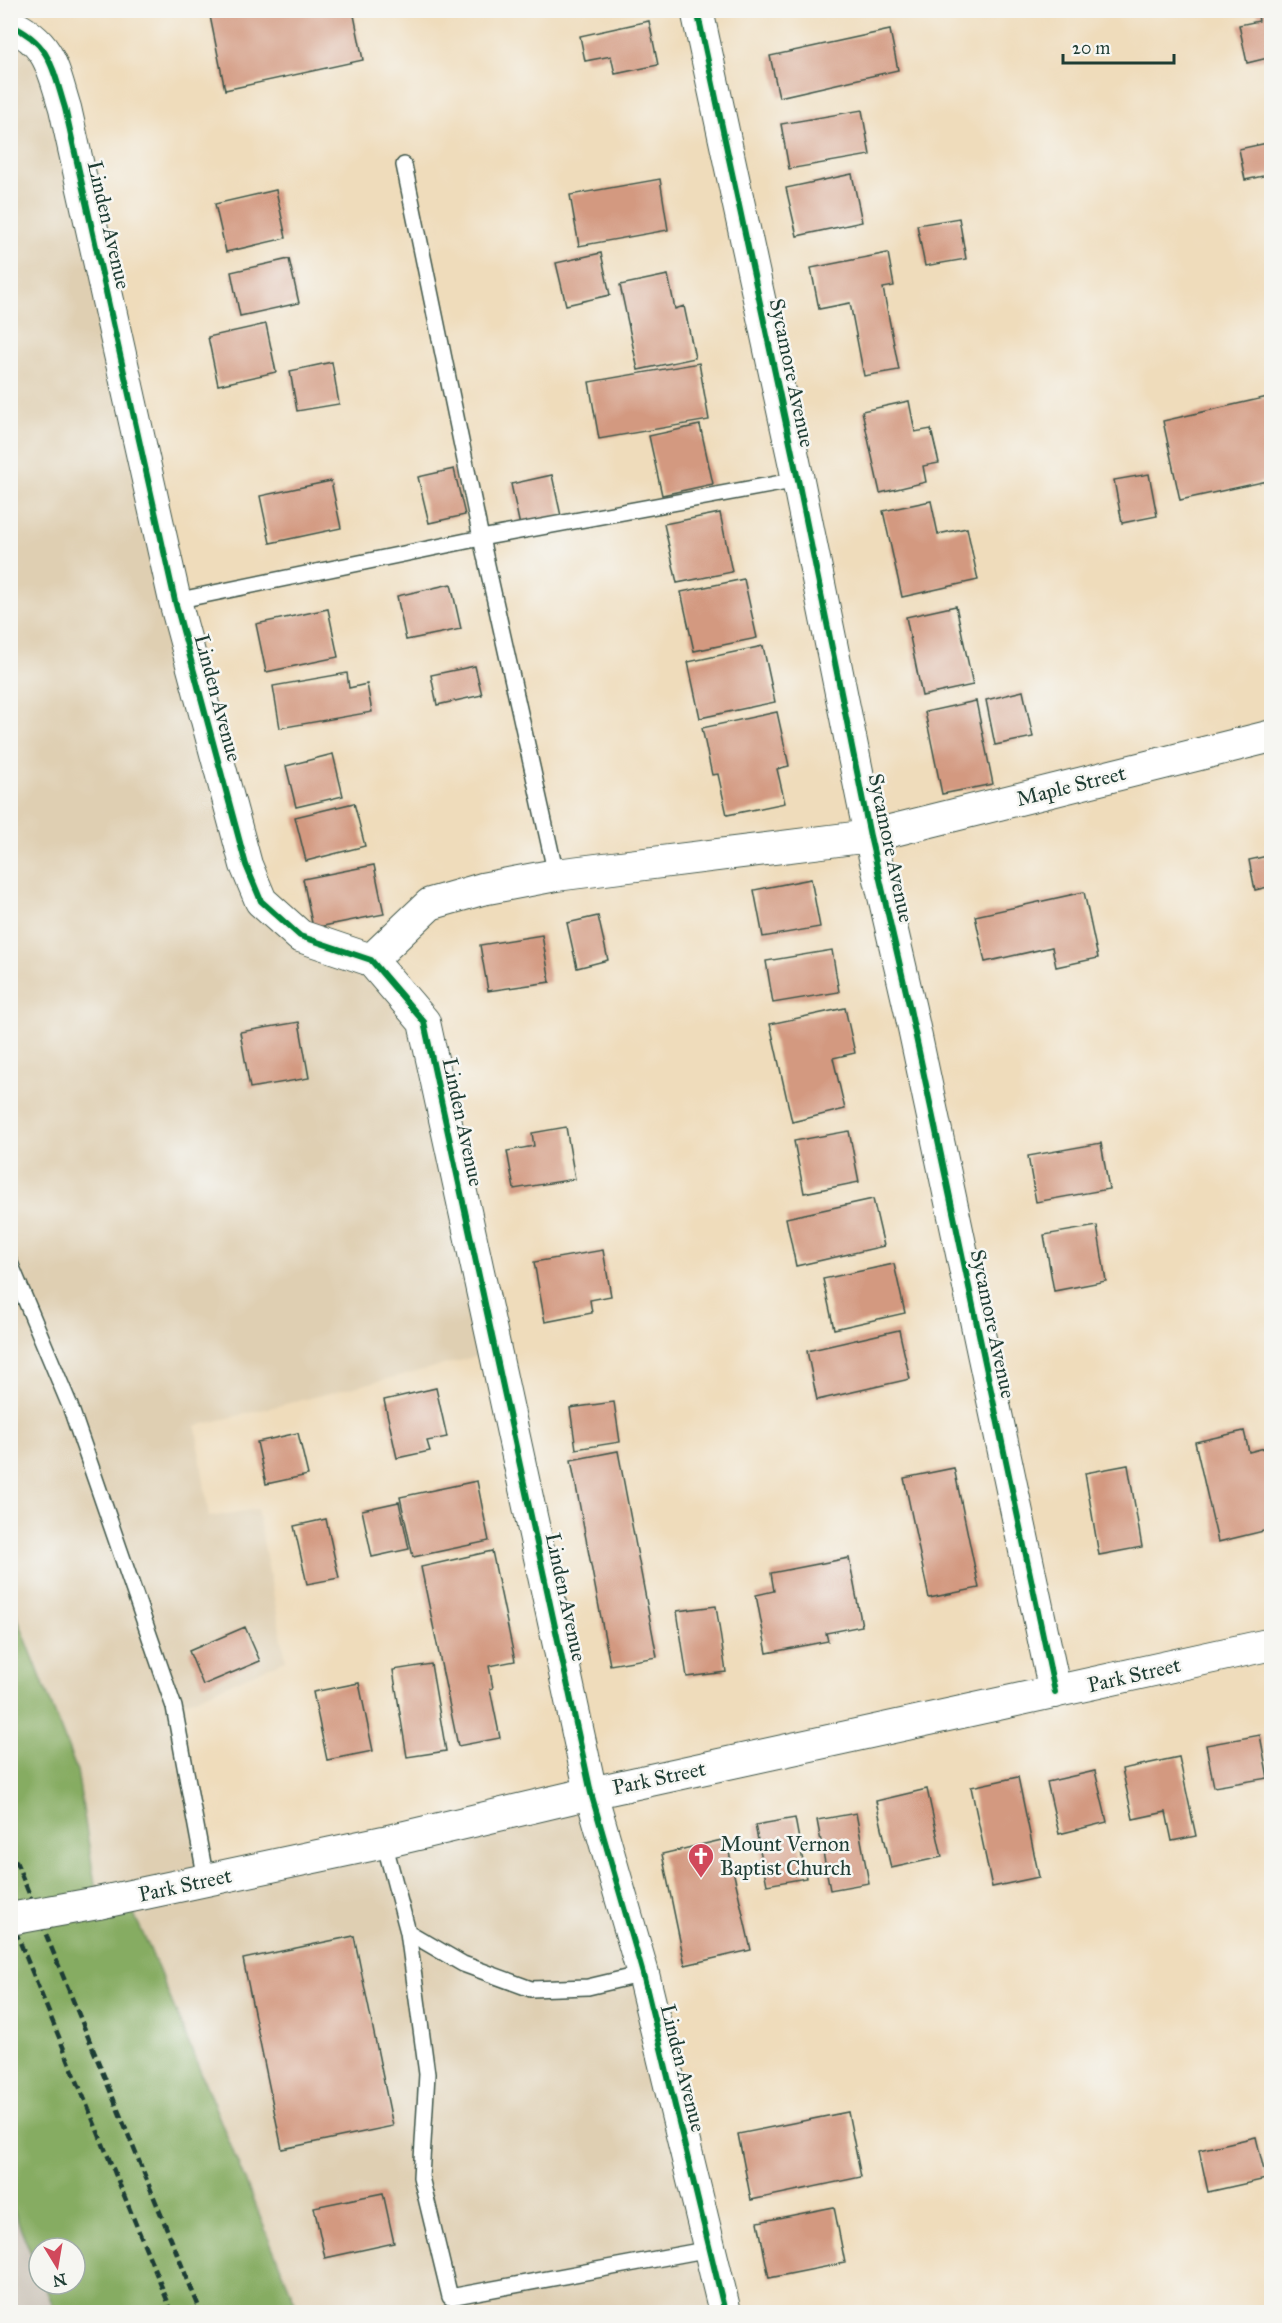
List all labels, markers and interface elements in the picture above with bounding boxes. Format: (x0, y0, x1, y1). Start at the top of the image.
scale bar (1063, 27, 1174, 65)
text: 20 m (1072, 37, 1110, 59)
street label: Linden Avenue (82, 158, 136, 292)
street label: Sycamore Avenue (764, 296, 821, 450)
street label: Linden Avenue (189, 631, 248, 765)
street label: Maple Street (1014, 760, 1129, 812)
street label: Sycamore Avenue (863, 771, 920, 925)
street label: Linden Avenue (437, 1055, 489, 1189)
street label: Sycamore Avenue (965, 1247, 1022, 1401)
street label: Linden Avenue (540, 1530, 592, 1664)
street label: Park Street (1085, 1652, 1184, 1698)
street label: Park Street (610, 1755, 709, 1801)
place label: Mount Vernon Baptist Church (720, 1831, 852, 1881)
church icon: Mount Vernon Baptist Church (686, 1841, 716, 1879)
street label: Park Street (136, 1862, 235, 1908)
street label: Linden Avenue (655, 2001, 712, 2135)
north arrow (27, 2236, 87, 2296)
text: N (51, 2270, 68, 2291)

